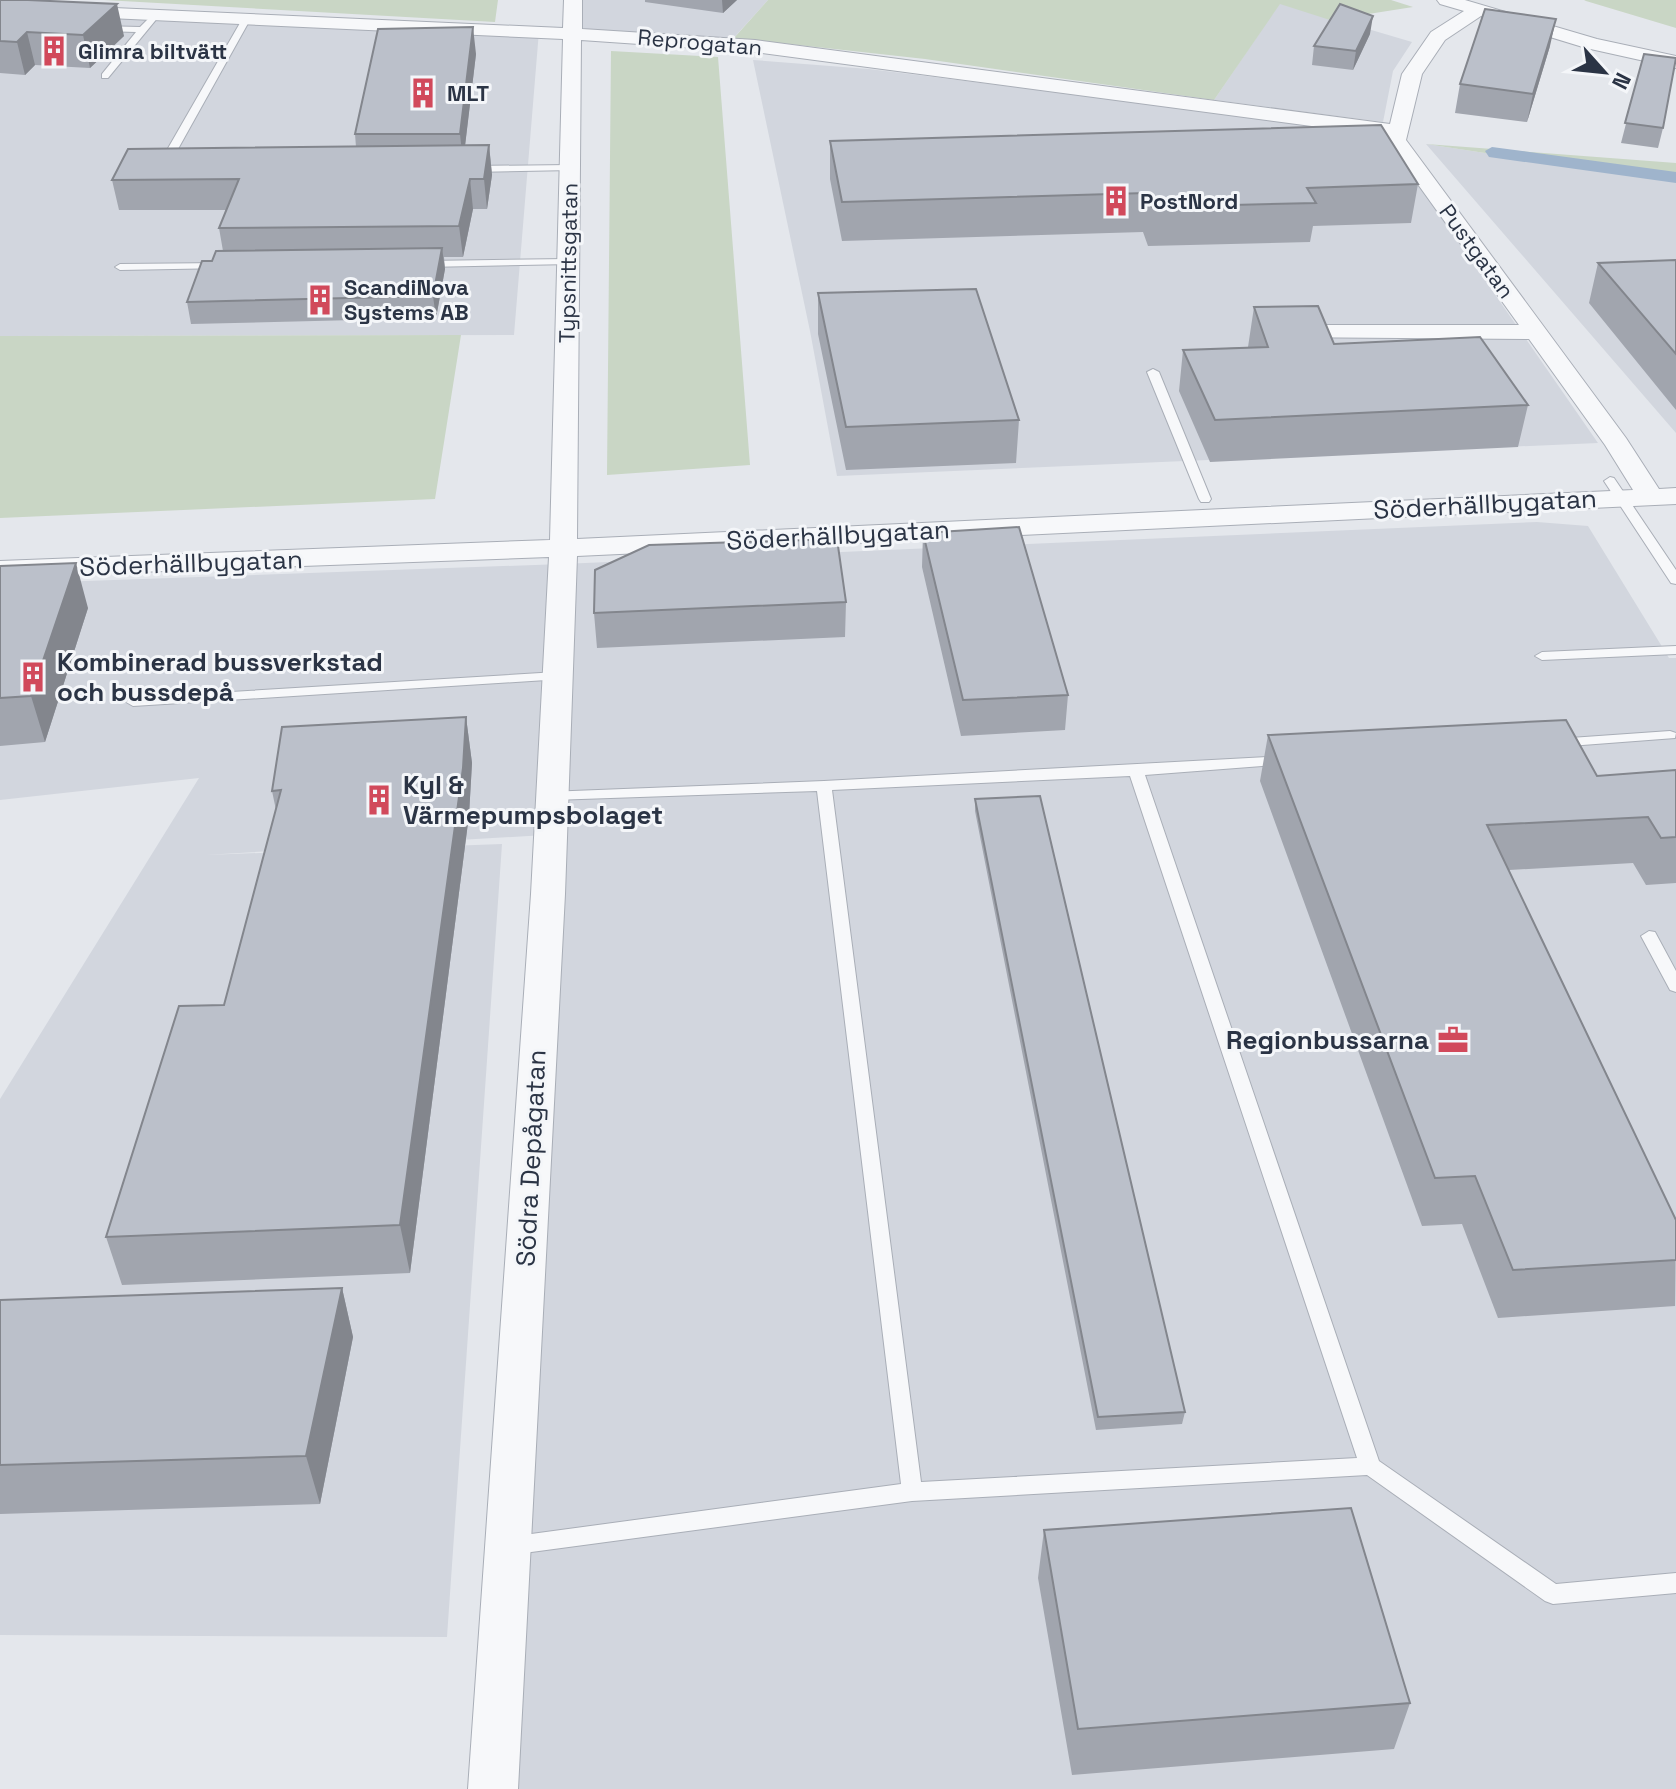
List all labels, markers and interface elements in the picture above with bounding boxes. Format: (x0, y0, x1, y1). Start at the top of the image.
street label: Reprogatan (637, 23, 763, 61)
north arrow (1564, 32, 1644, 112)
building icon: Glimra biltvätt (37, 34, 71, 68)
place label: Glimra biltvätt (78, 37, 227, 65)
text: N (1606, 68, 1638, 94)
building icon: MLT (406, 76, 440, 110)
place label: MLT (447, 79, 489, 107)
street label: Typsnittsgatan (553, 183, 583, 343)
building icon: PostNord (1099, 184, 1133, 218)
place label: PostNord (1140, 187, 1238, 215)
street label: Pustgatan (1433, 198, 1521, 304)
place label: ScandiNova Systems AB (344, 273, 469, 326)
building icon: ScandiNova Systems AB (303, 283, 337, 317)
street label: Söderhällbygatan (1372, 481, 1598, 527)
street label: Söderhällbygatan (725, 512, 951, 558)
street label: Söderhällbygatan (79, 542, 303, 584)
place label: Kombinerad bussverkstad och bussdepå (57, 645, 383, 709)
building icon: Kombinerad bussverkstad och bussdepå (16, 660, 50, 694)
place label: Kyl & Värmepumpsbolaget (403, 768, 663, 832)
building icon: Kyl & Värmepumpsbolaget (362, 783, 396, 817)
place label: Regionbussarna (1226, 1023, 1429, 1057)
office icon: Regionbussarna (1436, 1023, 1470, 1057)
street label: Södra Depågatan (508, 1049, 554, 1267)

